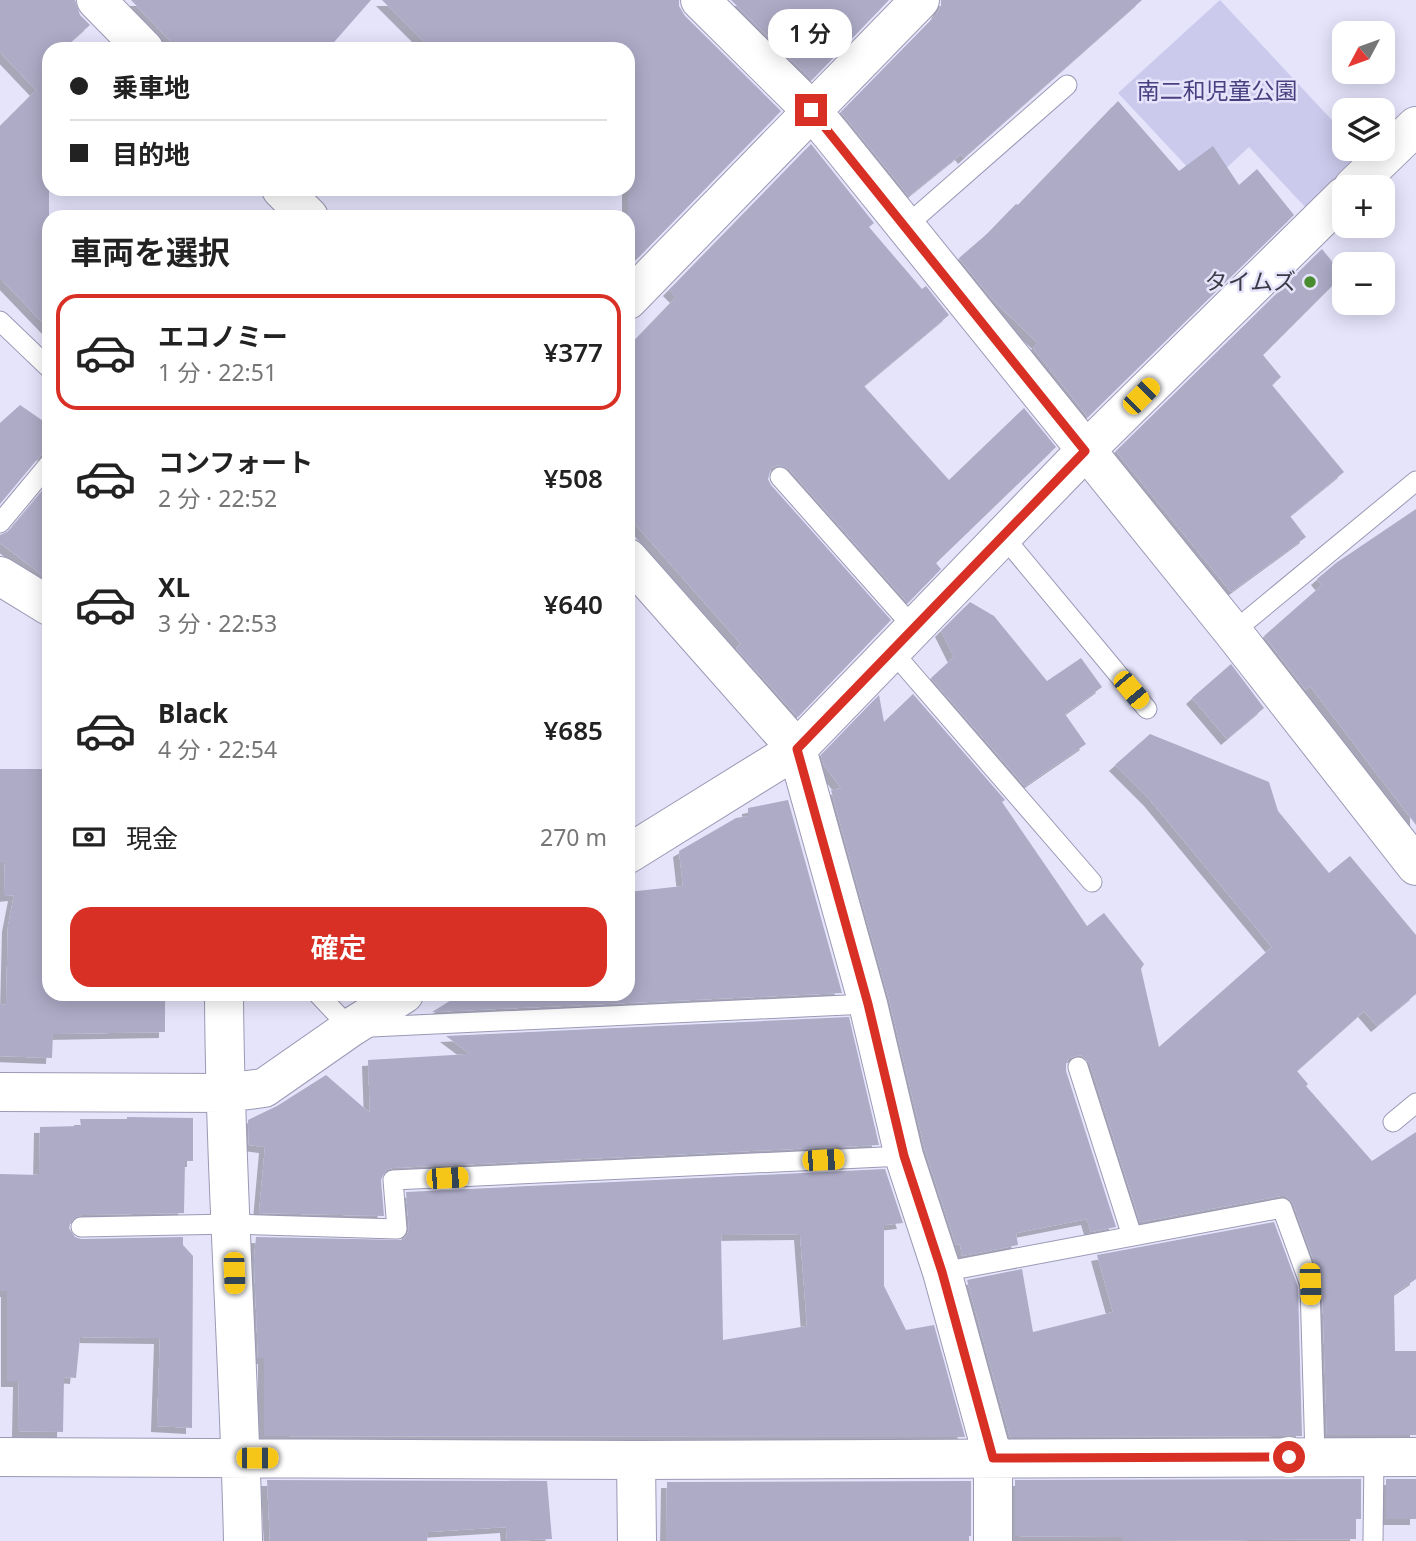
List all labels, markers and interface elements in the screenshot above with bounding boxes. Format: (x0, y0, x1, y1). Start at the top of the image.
callout: 1 分 (769, 8, 853, 57)
text: 1 分 (789, 17, 831, 49)
north arrow (1332, 21, 1395, 84)
map controls (1332, 21, 1395, 315)
text: 乗車地 (112, 69, 190, 105)
park label: 南二和児童公園 (1137, 74, 1298, 106)
route end (795, 94, 827, 126)
button: layers (1332, 98, 1395, 161)
text: 目的地 (112, 136, 190, 172)
button: + (1332, 175, 1395, 238)
text: 車両を選択 (70, 230, 230, 273)
button: − (1332, 252, 1395, 315)
place label: タイムズ (1204, 265, 1296, 297)
marker: タイムズ (1302, 274, 1318, 290)
text: エコノミー (158, 318, 288, 354)
icon: car (74, 321, 137, 384)
text: ¥377 (544, 334, 603, 370)
text: 1 分 · 22:51 (158, 356, 277, 388)
car (1119, 374, 1164, 418)
text: コンフォート (158, 444, 313, 480)
icon: car (74, 447, 137, 510)
text: ¥508 (544, 460, 603, 496)
text: 2 分 · 22:52 (158, 482, 277, 514)
text: XL (158, 569, 190, 605)
icon: car (74, 573, 137, 636)
text: ¥640 (544, 586, 603, 622)
text: 3 分 · 22:53 (158, 607, 277, 639)
car (1110, 667, 1153, 713)
text: Black (158, 695, 228, 731)
icon: car (74, 699, 137, 762)
text: ¥685 (544, 712, 603, 748)
text: 4 分 · 22:54 (158, 733, 277, 765)
icon: cash (70, 818, 108, 856)
text: 現金 (126, 820, 178, 856)
text: 270 m (540, 821, 607, 853)
button: 確定 (70, 907, 607, 987)
car (802, 1148, 845, 1172)
car (426, 1166, 469, 1190)
car (223, 1252, 246, 1294)
car (1299, 1263, 1322, 1305)
route start (1273, 1441, 1305, 1473)
car (237, 1448, 279, 1469)

